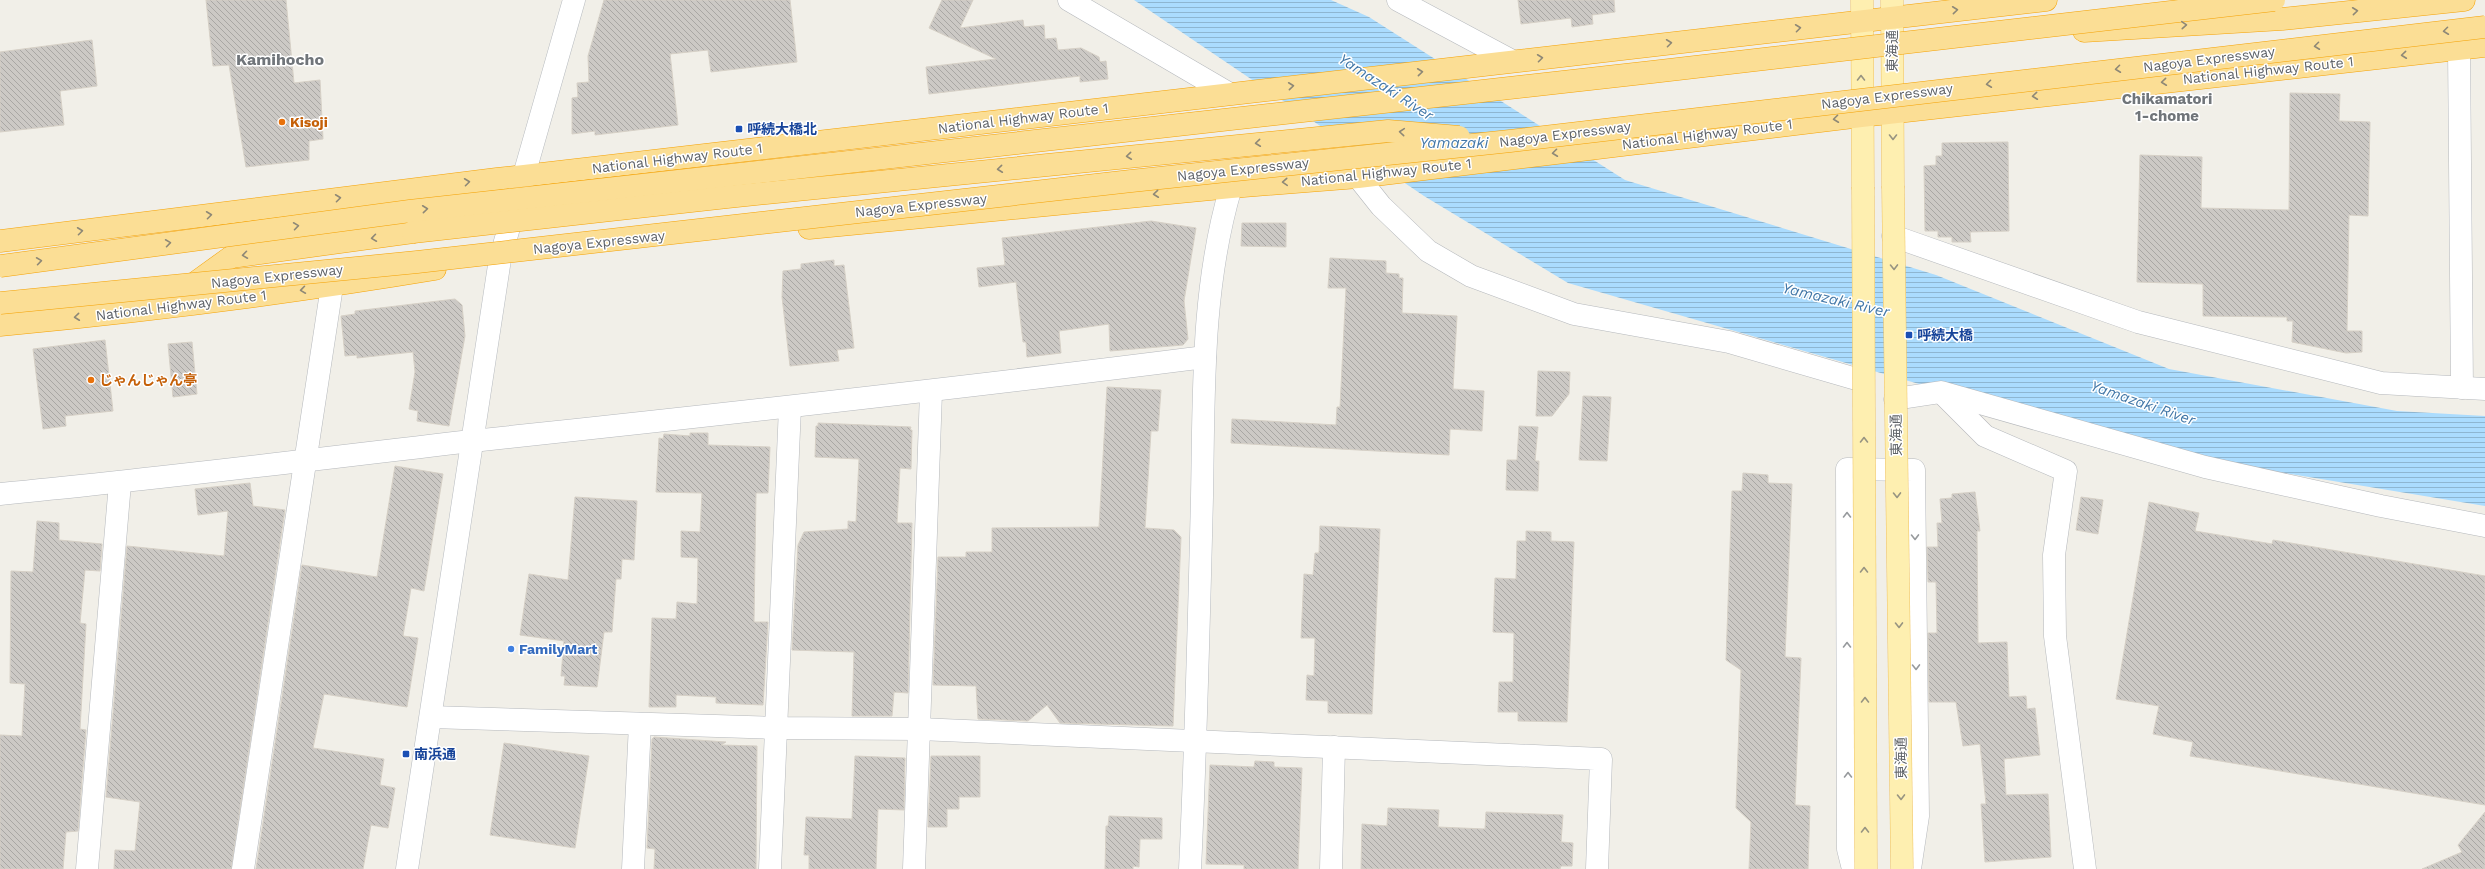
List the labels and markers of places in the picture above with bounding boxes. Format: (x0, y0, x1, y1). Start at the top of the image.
place label: Kisoji (290, 114, 328, 130)
marker: Kisoji (277, 117, 287, 127)
place label: 呼続大橋北 (747, 121, 817, 137)
marker: 呼続大橋北 (734, 124, 744, 134)
place label: 呼続大橋 (1917, 327, 1973, 343)
marker: 呼続大橋 (1904, 330, 1914, 340)
place label: じゃんじゃん亭 (99, 372, 197, 388)
marker: じゃんじゃん亭 (86, 375, 96, 385)
place label: FamilyMart (519, 641, 597, 657)
marker: FamilyMart (506, 644, 516, 654)
place label: 南浜通 (414, 746, 456, 762)
marker: 南浜通 (401, 749, 411, 759)

